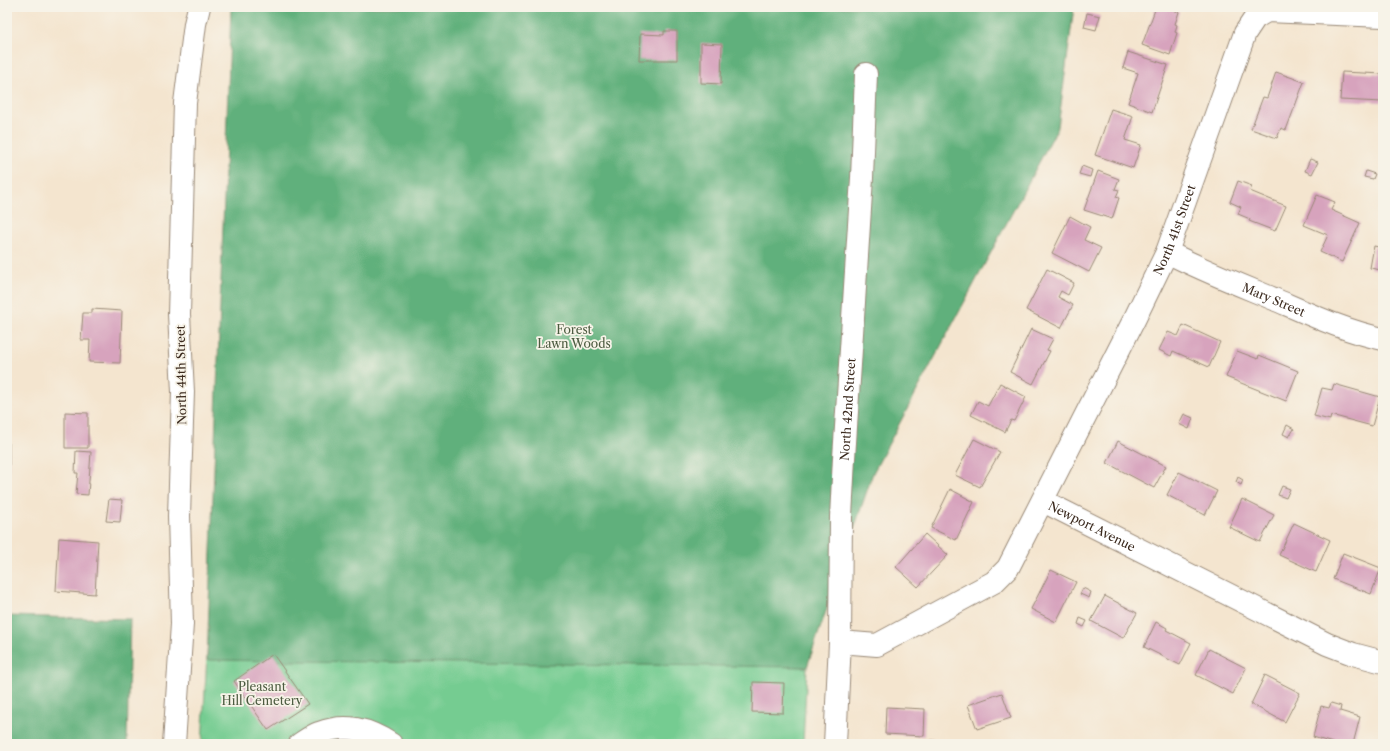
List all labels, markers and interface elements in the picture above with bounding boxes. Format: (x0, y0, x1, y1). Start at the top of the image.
street label: North 41st Street (1150, 182, 1198, 277)
street label: Mary Street (1240, 279, 1308, 319)
park label: Forest Lawn Woods (537, 322, 611, 351)
street label: North 44th Street (173, 324, 189, 425)
street label: North 42nd Street (836, 357, 858, 461)
street label: Newport Avenue (1046, 498, 1138, 554)
park label: Pleasant Hill Cemetery (222, 679, 303, 708)

